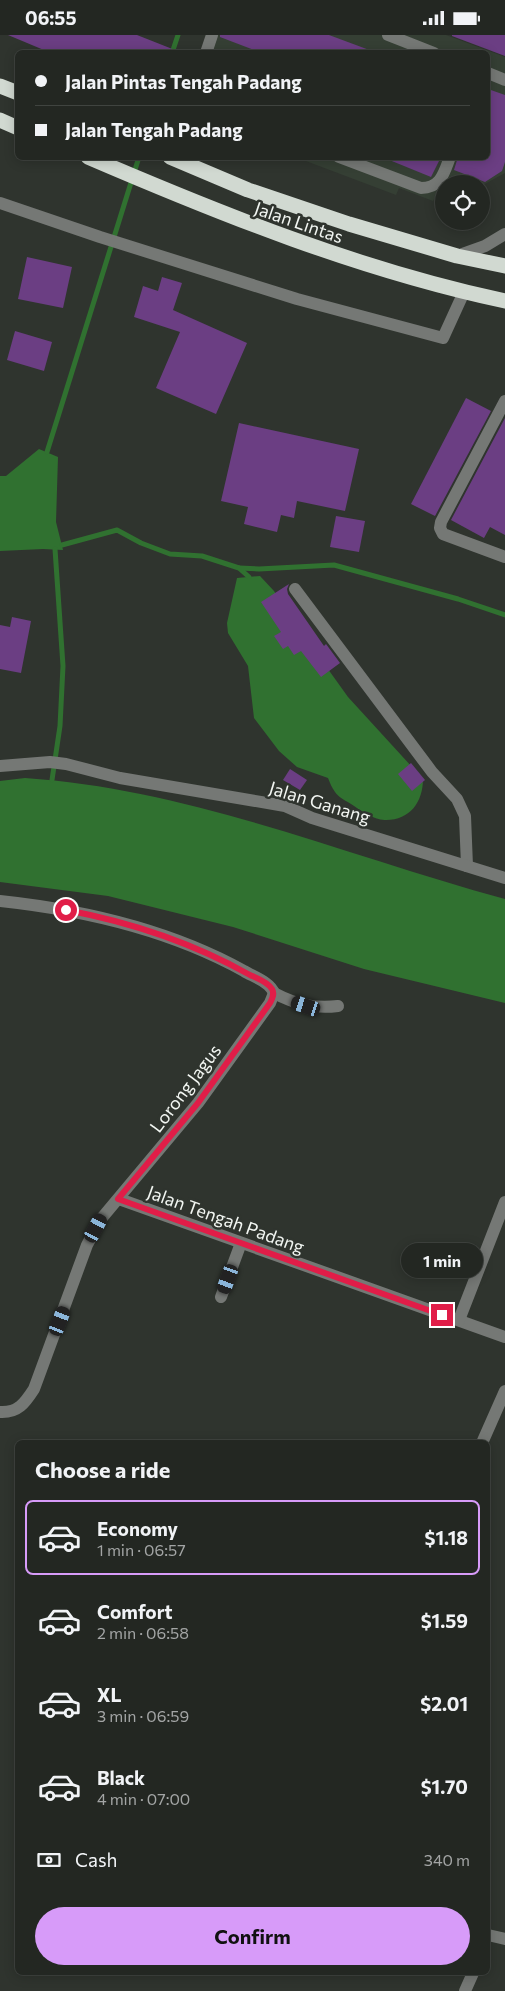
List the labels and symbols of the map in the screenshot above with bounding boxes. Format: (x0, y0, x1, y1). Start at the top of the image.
street label: Jalan Lintas (252, 197, 346, 247)
street label: Jalan Ganang (267, 776, 374, 828)
route start (55, 899, 77, 921)
car (289, 994, 322, 1018)
street label: Lorong Jagus (145, 1040, 225, 1136)
street label: Jalan Tengah Padang (144, 1180, 308, 1258)
car (82, 1211, 109, 1245)
callout: 1 min (401, 1243, 483, 1277)
car (215, 1262, 240, 1296)
car (47, 1304, 72, 1338)
route end (431, 1304, 453, 1326)

